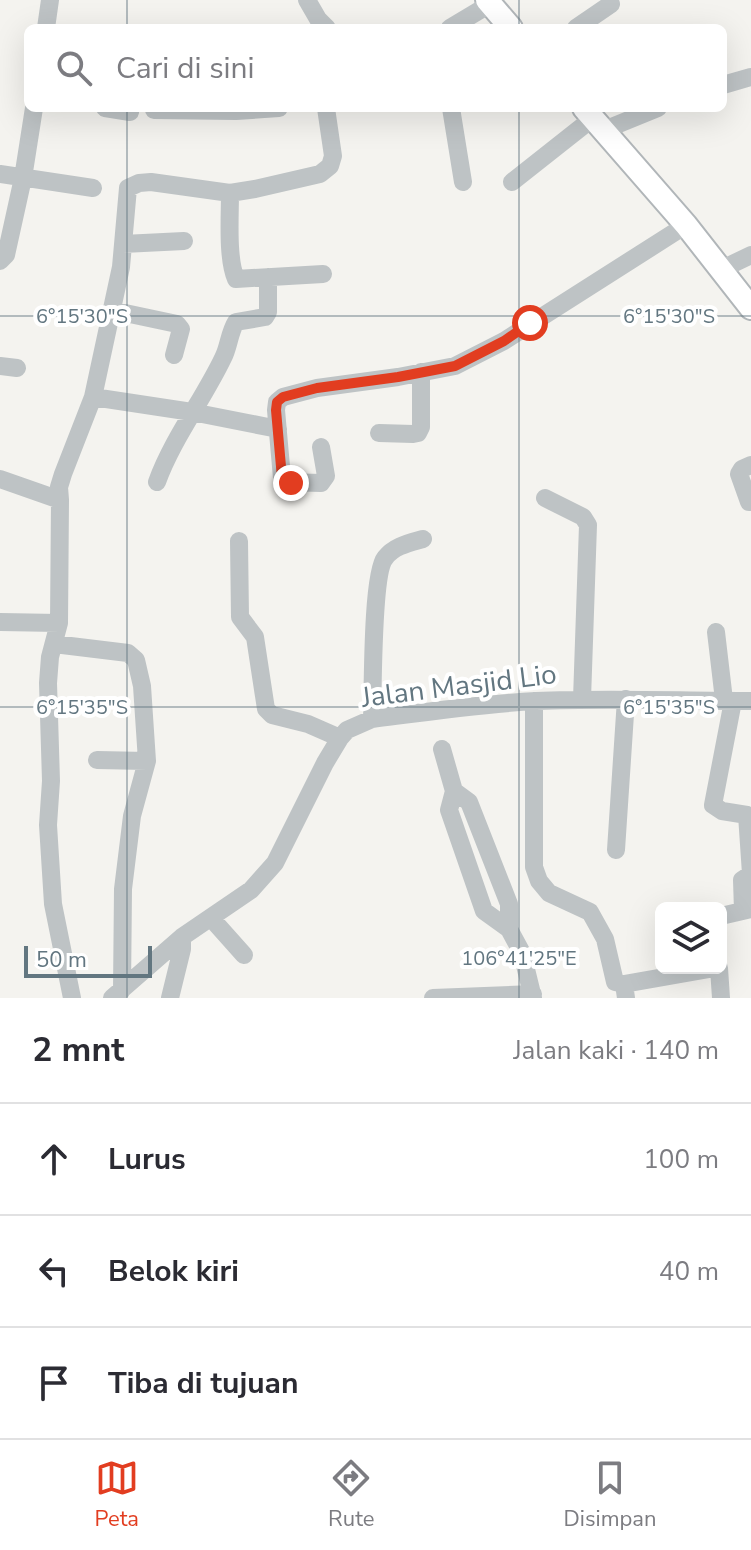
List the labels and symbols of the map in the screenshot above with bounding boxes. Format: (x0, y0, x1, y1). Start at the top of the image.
text: 6°15'30"S (36, 303, 128, 330)
text: 6°15'30"S (623, 303, 715, 330)
route start (512, 305, 548, 341)
route end (273, 465, 309, 501)
street label: Jalan Masjid Lio (358, 655, 559, 717)
text: 6°15'35"S (36, 694, 128, 721)
text: 6°15'35"S (623, 694, 715, 721)
scale bar (24, 942, 152, 978)
text: 106°41'25"E (461, 945, 577, 972)

